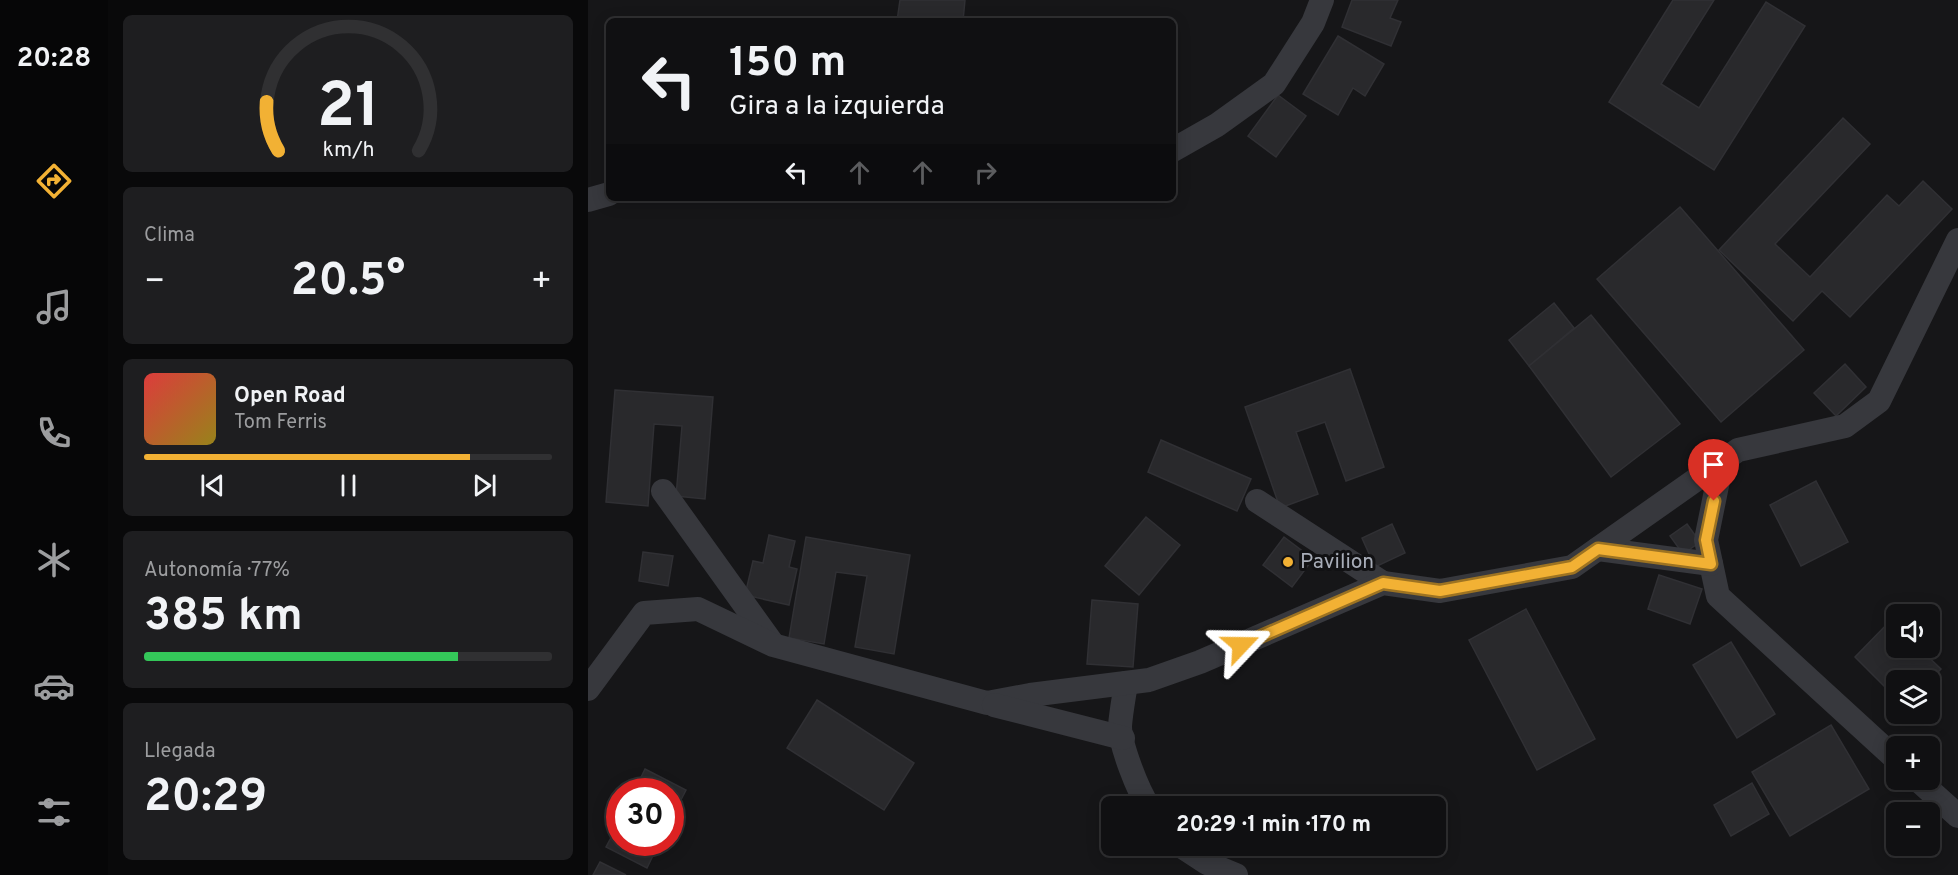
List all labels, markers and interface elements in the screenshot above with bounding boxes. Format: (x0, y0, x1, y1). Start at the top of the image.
text: 150 m (729, 38, 846, 91)
text: 20:28 (17, 42, 91, 76)
icon: left (630, 42, 708, 120)
text: 21 (316, 70, 380, 149)
text: Gira a la izquierda (729, 90, 945, 124)
text: km/h (322, 137, 374, 164)
icon: left (780, 156, 813, 189)
icon: ahead (843, 156, 876, 189)
icon: ahead (906, 156, 939, 189)
icon: right (969, 156, 1002, 189)
icon: directions (33, 160, 75, 202)
text: Clima (144, 223, 195, 249)
text: 20.5° (291, 254, 405, 311)
text: − (144, 262, 165, 304)
text: + (531, 262, 552, 304)
icon: music (33, 286, 75, 328)
text: Open Road (234, 383, 346, 410)
text: Tom Ferris (234, 410, 327, 436)
icon: phone (33, 412, 75, 454)
pin (1688, 439, 1739, 501)
icon: arrive (1697, 448, 1730, 481)
icon: previous (196, 469, 229, 502)
icon: pause (332, 469, 365, 502)
icon: next (468, 469, 501, 502)
icon: climate (33, 539, 75, 581)
place label: Pavilion (1300, 549, 1374, 576)
marker: Pavilion (1281, 555, 1295, 569)
text: Autonomía · 77% (144, 558, 290, 584)
text: 385 km (144, 589, 303, 646)
map controls (1886, 604, 1940, 856)
button: sound (1886, 604, 1940, 658)
position arrow (1209, 613, 1273, 677)
icon: car (33, 665, 75, 707)
button: layers (1886, 670, 1940, 724)
button: + (1886, 736, 1940, 790)
text: Llegada (144, 739, 216, 765)
text: 20:29 (144, 770, 267, 827)
speed limit sign: 30 (606, 778, 684, 856)
icon: filters (33, 791, 75, 833)
button: − (1886, 802, 1940, 856)
text: 20:29 · 1 min · 170 m (1176, 812, 1371, 839)

